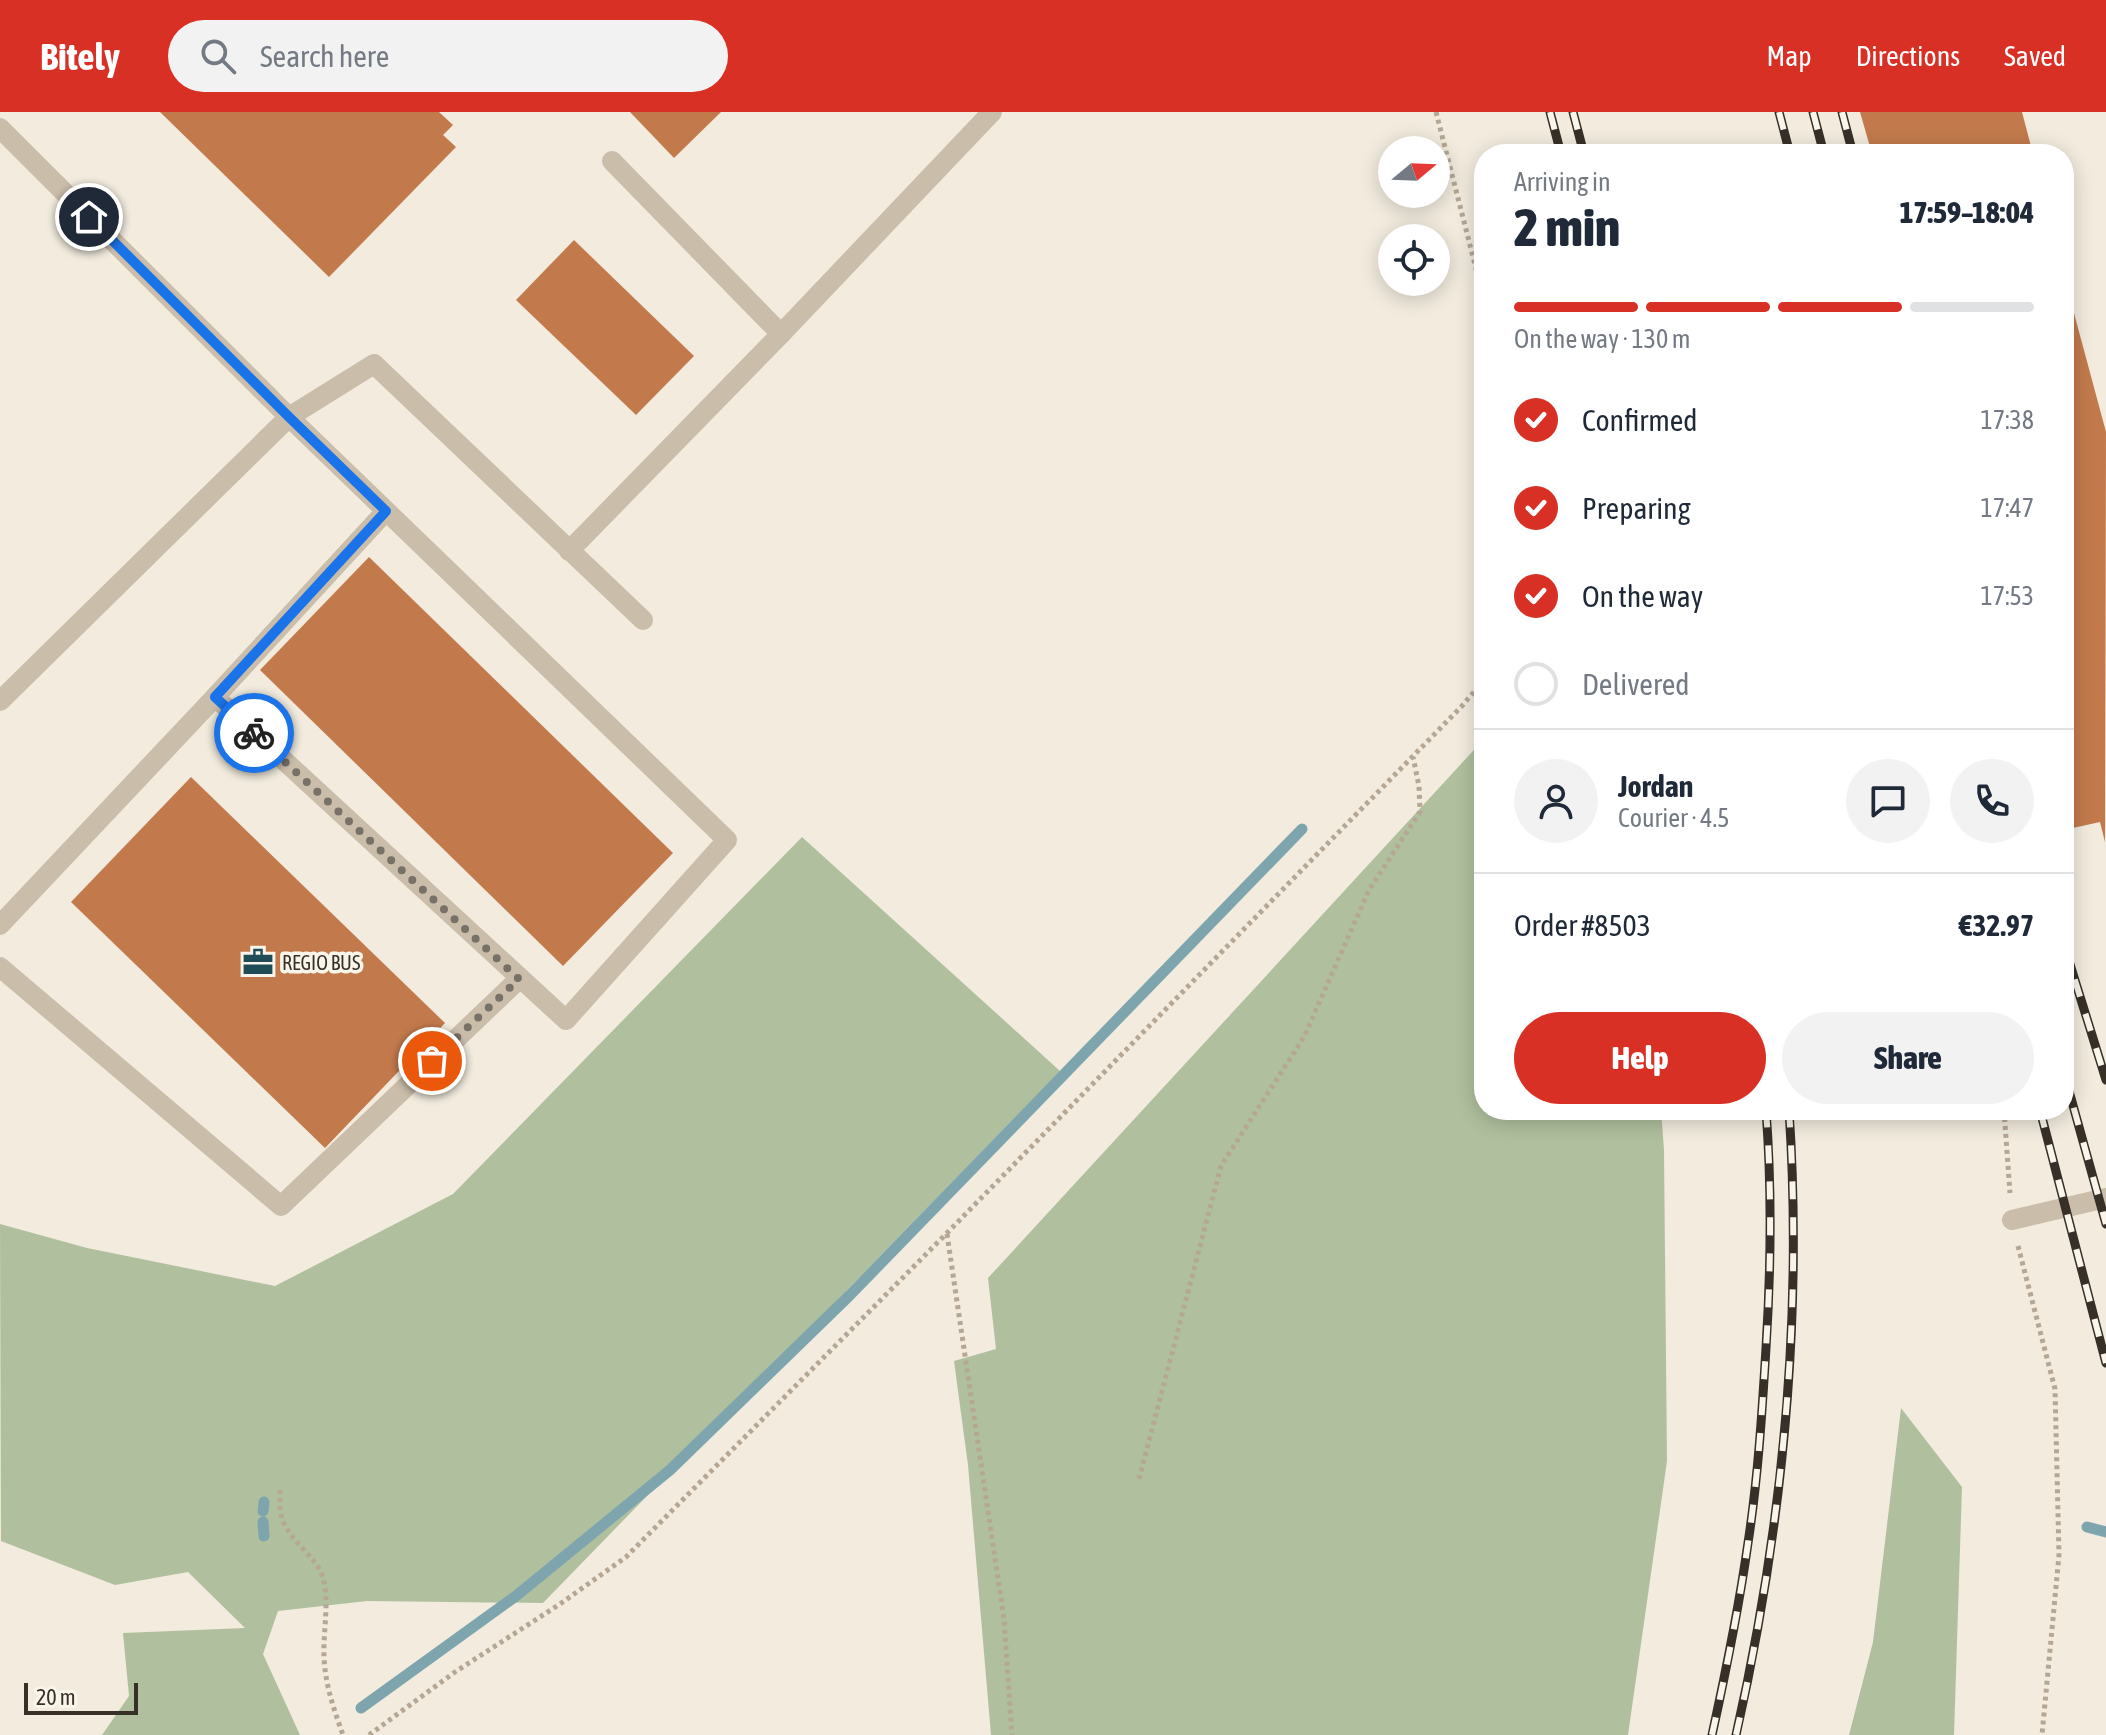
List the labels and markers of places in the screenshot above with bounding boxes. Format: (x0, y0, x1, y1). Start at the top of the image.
pin (55, 183, 123, 251)
office icon: REGIO BUS (241, 945, 275, 979)
place label: REGIO BUS (282, 951, 360, 974)
pin (398, 1027, 466, 1095)

